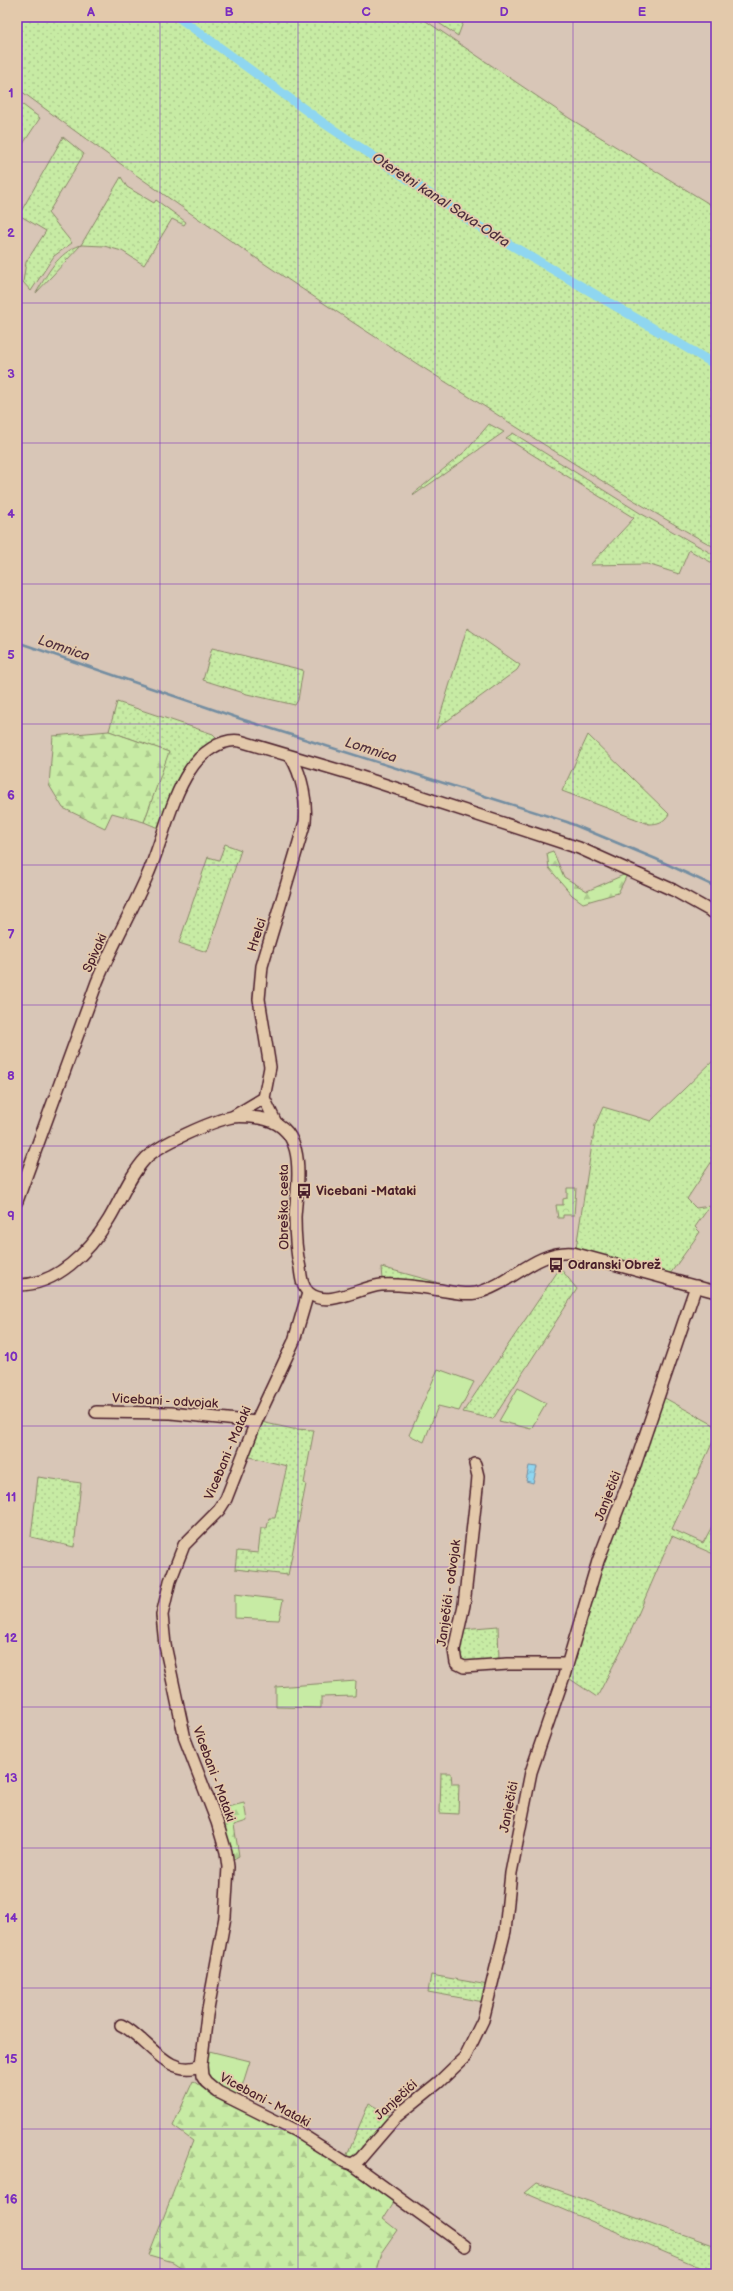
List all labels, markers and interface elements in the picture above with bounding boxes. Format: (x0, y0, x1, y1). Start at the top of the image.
text: A (86, 4, 95, 20)
text: B (224, 4, 234, 20)
text: C (361, 4, 371, 20)
text: D (499, 4, 509, 20)
text: E (638, 4, 647, 20)
text: 1 (8, 85, 14, 101)
water label: Oteretni kanal Sava-Odra (369, 149, 513, 251)
text: 2 (7, 225, 15, 241)
text: 3 (7, 366, 15, 382)
text: 4 (7, 506, 15, 522)
water label: Lomnica (36, 631, 92, 665)
text: 5 (7, 647, 15, 663)
water label: Lomnica (343, 734, 399, 766)
text: 6 (7, 787, 15, 803)
street label: Hrelci (244, 916, 270, 954)
text: 7 (7, 927, 15, 943)
street label: Spivaki (79, 931, 111, 975)
text: 8 (7, 1068, 15, 1084)
street label: Obreška cesta (276, 1164, 292, 1250)
bus stop icon: Vicebani -Mataki (295, 1182, 313, 1200)
place label: Vicebani -Mataki (316, 1183, 416, 1199)
text: 9 (7, 1208, 15, 1224)
bus stop icon: Odranski Obrež (547, 1256, 565, 1274)
place label: Odranski Obrež (568, 1257, 661, 1273)
text: 10 (4, 1349, 18, 1365)
street label: Vicebani - odvojak (111, 1390, 219, 1412)
street label: Vicebani - Mataki (201, 1404, 255, 1502)
street label: Janječići (591, 1469, 625, 1523)
text: 11 (6, 1489, 16, 1505)
street label: Janječići - odvojak (434, 1538, 465, 1647)
text: 12 (4, 1630, 18, 1646)
street label: Vicebani - Mataki (189, 1724, 239, 1824)
text: 13 (4, 1770, 18, 1786)
street label: Janječići (496, 1780, 522, 1834)
text: 14 (4, 1910, 18, 1926)
text: 15 (5, 2051, 18, 2067)
street label: Vicebani - Mataki (217, 2069, 313, 2131)
street label: Janječići (371, 2077, 421, 2123)
text: 16 (4, 2191, 18, 2207)

